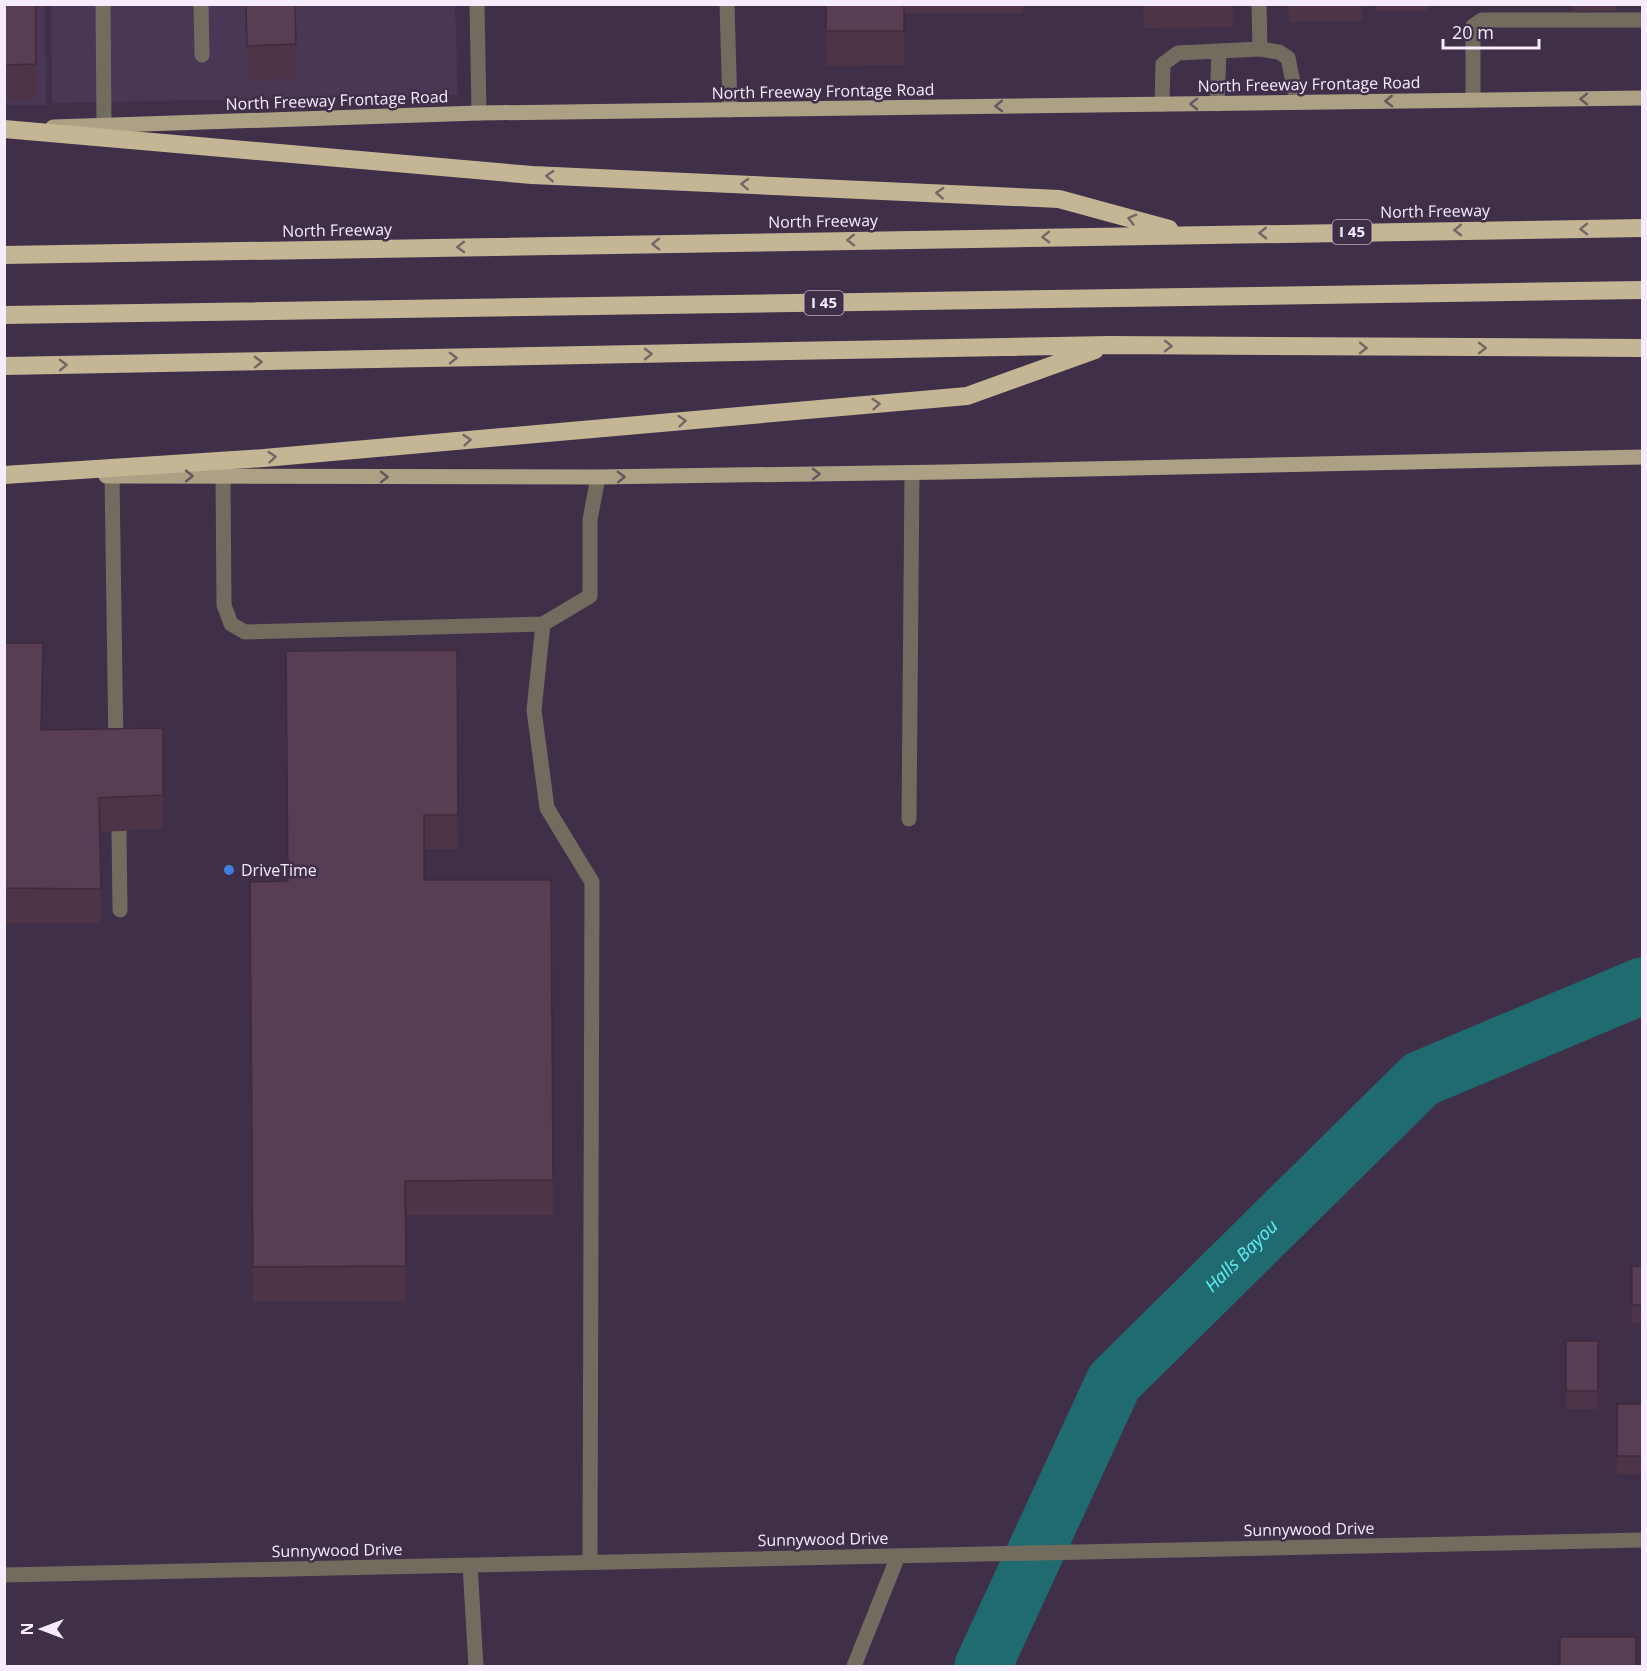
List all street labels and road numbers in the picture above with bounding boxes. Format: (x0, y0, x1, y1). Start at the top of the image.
street label: North Freeway Frontage Road (1197, 71, 1421, 97)
street label: North Freeway Frontage Road (711, 78, 935, 104)
street label: North Freeway Frontage Road (225, 85, 449, 115)
street label: North Freeway (1380, 199, 1491, 223)
street label: North Freeway (768, 209, 879, 233)
street label: North Freeway (282, 218, 393, 242)
road number: I 45 (1332, 220, 1372, 244)
road number: I 45 (804, 291, 844, 315)
street label: Sunnywood Drive (1243, 1517, 1375, 1541)
street label: Sunnywood Drive (757, 1527, 889, 1551)
street label: Sunnywood Drive (271, 1538, 403, 1562)

